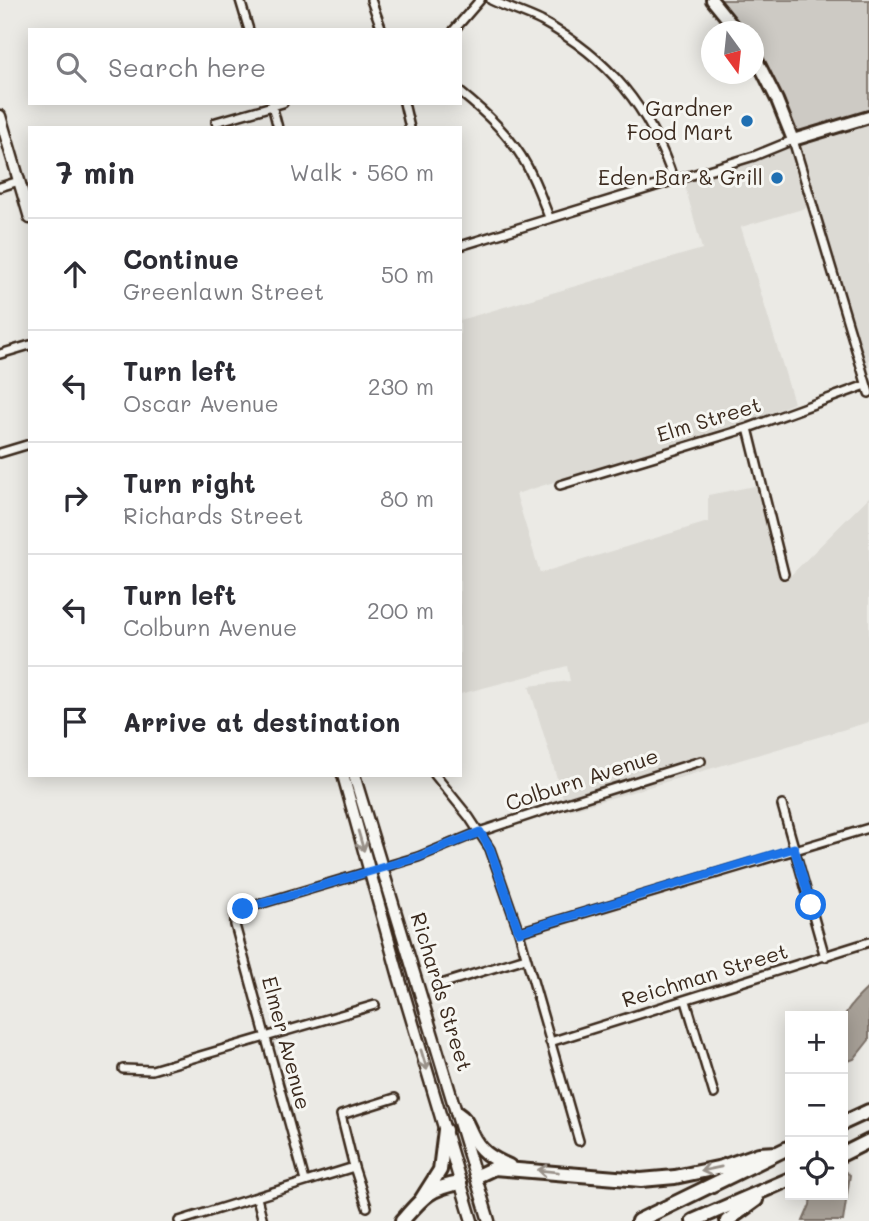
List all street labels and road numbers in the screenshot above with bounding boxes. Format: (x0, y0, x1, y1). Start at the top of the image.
street label: Elm Street (653, 390, 764, 447)
street label: Colburn Avenue (502, 741, 661, 816)
street label: Richards Street (405, 909, 479, 1074)
street label: Reichman Street (618, 936, 791, 1013)
street label: Elmer Avenue (257, 973, 318, 1112)

